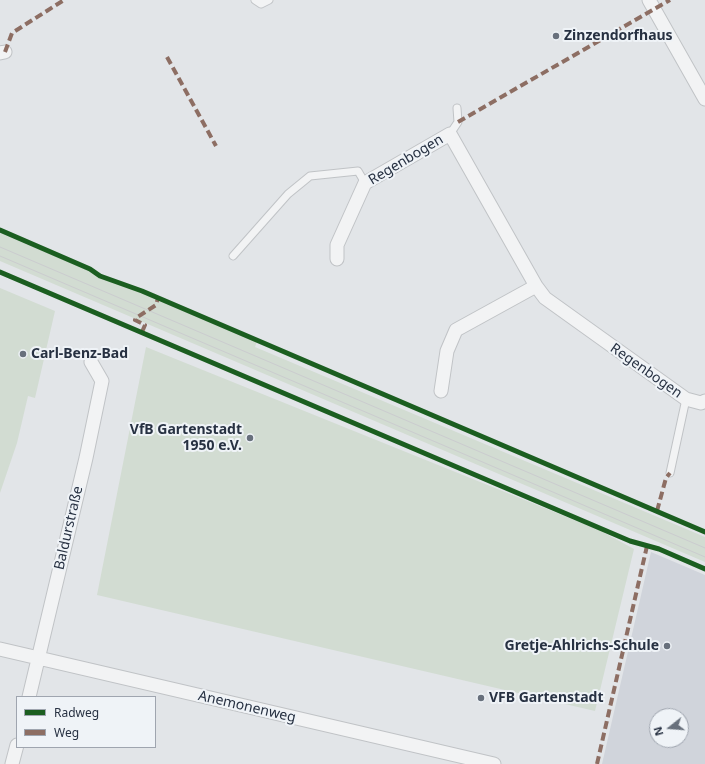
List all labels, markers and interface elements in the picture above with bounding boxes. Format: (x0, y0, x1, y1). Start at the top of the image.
place label: Zinzendorfhaus (564, 28, 673, 44)
marker: Zinzendorfhaus (551, 31, 561, 41)
street label: Regenbogen (366, 131, 446, 189)
street label: Regenbogen (607, 340, 685, 402)
place label: Carl-Benz-Bad (31, 346, 128, 362)
marker: Carl-Benz-Bad (18, 349, 28, 359)
place label: VfB Gartenstadt 1950 e.V. (130, 422, 242, 454)
marker: VfB Gartenstadt 1950 e.V. (245, 433, 255, 443)
street label: Baldurstraße (51, 484, 87, 572)
place label: Gretje-Ahlrichs-Schule (505, 638, 659, 654)
marker: Gretje-Ahlrichs-Schule (662, 641, 672, 651)
street label: Anemonenweg (197, 688, 297, 726)
place label: VFB Gartenstadt (489, 690, 603, 706)
marker: VFB Gartenstadt (476, 693, 486, 703)
legend (16, 696, 156, 748)
text: Radweg (54, 704, 99, 721)
north arrow (649, 708, 689, 748)
text: Weg (54, 724, 79, 741)
text: N (650, 725, 666, 738)

